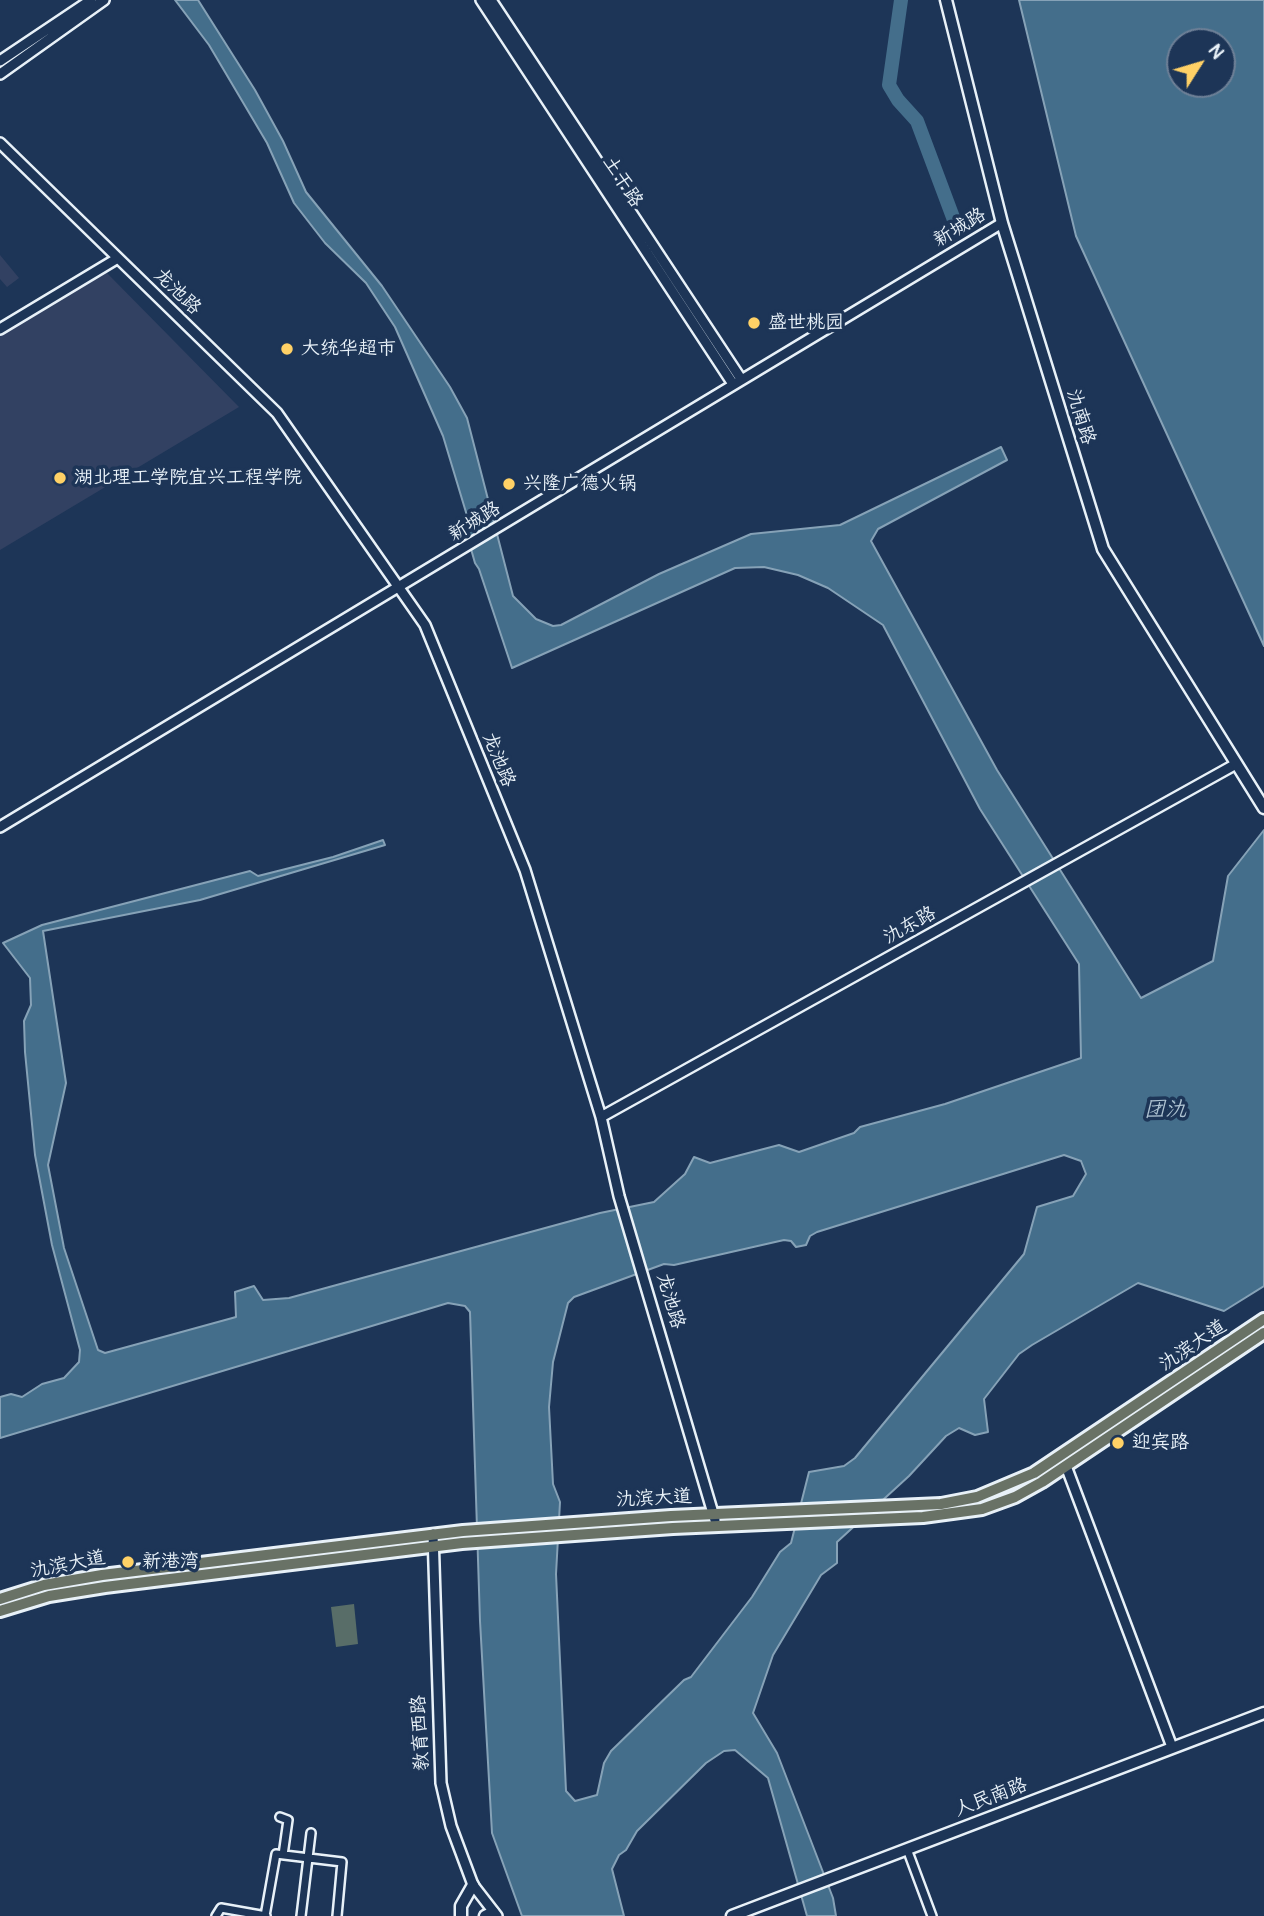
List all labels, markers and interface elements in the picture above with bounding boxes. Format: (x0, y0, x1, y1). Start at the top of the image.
north arrow (1166, 28, 1236, 98)
text: N (1203, 39, 1230, 64)
street label: 土干路 (597, 152, 647, 212)
street label: 新城路 (930, 204, 990, 252)
street label: 龙池路 (149, 264, 205, 320)
place label: 盛世桃园 (768, 312, 844, 334)
marker: 盛世桃园 (746, 315, 762, 331)
place label: 大统华超市 (301, 338, 396, 360)
marker: 大统华超市 (279, 341, 295, 357)
street label: 氿南路 (1061, 386, 1099, 448)
place label: 湖北理工学院宜兴工程学院 (74, 467, 302, 489)
marker: 湖北理工学院宜兴工程学院 (52, 470, 68, 486)
place label: 兴隆广德火锅 (523, 473, 637, 495)
marker: 兴隆广德火锅 (501, 476, 517, 492)
street label: 新城路 (445, 497, 505, 547)
street label: 龙池路 (477, 729, 519, 791)
street label: 氿东路 (880, 902, 940, 950)
water label: 团氿 (1144, 1098, 1186, 1124)
street label: 龙池路 (651, 1270, 689, 1332)
street label: 氿滨大道 (1155, 1315, 1231, 1377)
place label: 迎宾路 (1132, 1432, 1189, 1454)
marker: 迎宾路 (1110, 1435, 1126, 1451)
street label: 氿滨大道 (615, 1486, 693, 1512)
street label: 氿滨大道 (29, 1547, 107, 1583)
place label: 新港湾 (142, 1551, 199, 1573)
marker: 新港湾 (120, 1554, 136, 1570)
street label: 教育西路 (408, 1694, 434, 1772)
street label: 人民南路 (951, 1774, 1031, 1822)

